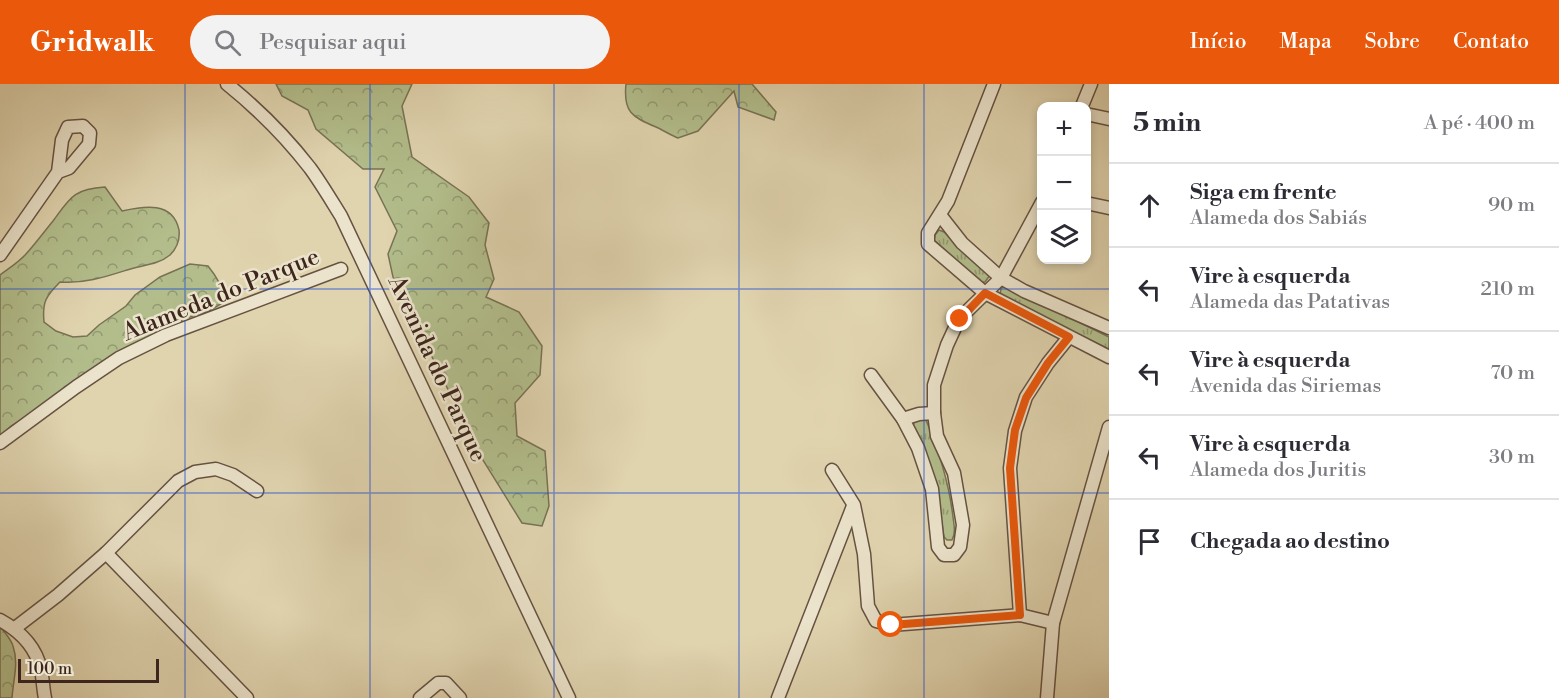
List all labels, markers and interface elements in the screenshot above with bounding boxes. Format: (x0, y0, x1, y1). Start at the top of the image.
search box (190, 15, 610, 69)
text: Gridwalk (30, 25, 154, 60)
icon: search (211, 26, 244, 59)
text: Pesquisar aqui (259, 29, 407, 56)
text: Início (1190, 29, 1247, 55)
text: Mapa (1280, 29, 1332, 55)
text: Sobre (1365, 29, 1420, 55)
text: Contato (1453, 29, 1529, 55)
map controls (1037, 102, 1091, 264)
button: + (1037, 102, 1091, 156)
text: 5 min (1133, 107, 1201, 139)
text: A pé · 400 m (1424, 111, 1535, 136)
button: − (1037, 156, 1091, 210)
text: Siga em frente (1190, 179, 1337, 206)
icon: ahead (1133, 189, 1166, 222)
text: 90 m (1488, 193, 1535, 218)
text: Alameda dos Sabiás (1190, 206, 1367, 231)
button: layers (1037, 210, 1091, 264)
street label: Alameda do Parque (117, 242, 324, 349)
text: Vire à esquerda (1190, 263, 1350, 290)
street label: Avenida do Parque (380, 270, 493, 467)
icon: left (1133, 273, 1166, 306)
text: 210 m (1480, 277, 1535, 302)
text: Alameda das Patativas (1190, 290, 1390, 315)
route end (946, 305, 972, 331)
text: Vire à esquerda (1190, 347, 1350, 374)
icon: left (1133, 357, 1166, 390)
text: 70 m (1491, 361, 1535, 386)
text: Avenida das Siriemas (1190, 374, 1381, 399)
text: Vire à esquerda (1190, 431, 1350, 458)
icon: left (1133, 441, 1166, 474)
text: 30 m (1489, 445, 1535, 470)
text: Alameda dos Juritis (1190, 458, 1366, 483)
icon: arrive (1133, 525, 1166, 558)
text: Chegada ao destino (1190, 528, 1390, 555)
route start (877, 611, 903, 637)
scale bar (18, 656, 159, 684)
text: 100 m (27, 659, 72, 679)

